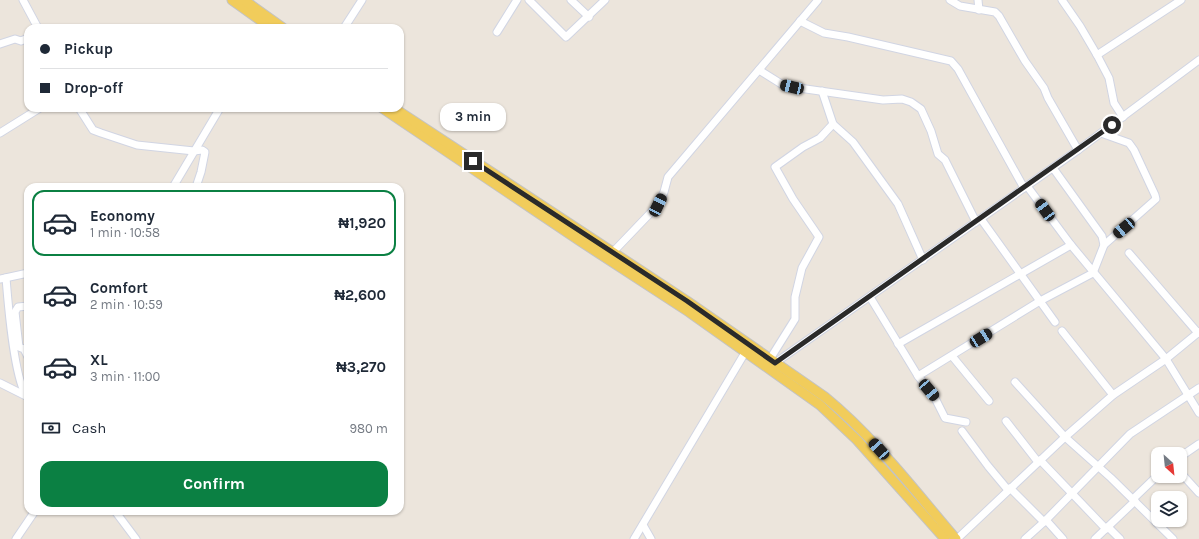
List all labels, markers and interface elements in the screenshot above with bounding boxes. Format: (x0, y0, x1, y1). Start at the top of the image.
text: Pickup (64, 40, 113, 58)
car (779, 78, 805, 96)
text: Drop-off (64, 79, 123, 97)
callout: 3 min (440, 103, 506, 131)
text: 3 min (455, 109, 491, 124)
route start (1103, 116, 1121, 134)
route end (464, 152, 482, 170)
car (647, 192, 669, 218)
car (1033, 197, 1057, 223)
icon: car (42, 205, 78, 241)
text: Economy (90, 207, 155, 225)
text: ₦1,920 (338, 214, 386, 232)
car (1111, 216, 1137, 240)
text: 1 min · 10:58 (90, 225, 160, 240)
icon: car (42, 277, 78, 313)
text: Comfort (90, 279, 148, 297)
text: ₦2,600 (334, 286, 386, 304)
text: 2 min · 10:59 (90, 297, 163, 312)
car (968, 327, 994, 349)
icon: car (42, 349, 78, 385)
text: XL (90, 351, 108, 369)
text: ₦3,270 (336, 358, 386, 376)
text: 3 min · 11:00 (90, 369, 160, 384)
car (917, 377, 941, 403)
icon: cash (40, 417, 62, 439)
text: Cash (72, 419, 106, 437)
text: 980 m (350, 421, 388, 436)
car (867, 436, 891, 462)
north arrow (1151, 447, 1187, 483)
map controls (1151, 447, 1187, 527)
button: Confirm (40, 461, 388, 507)
button: layers (1151, 491, 1187, 527)

